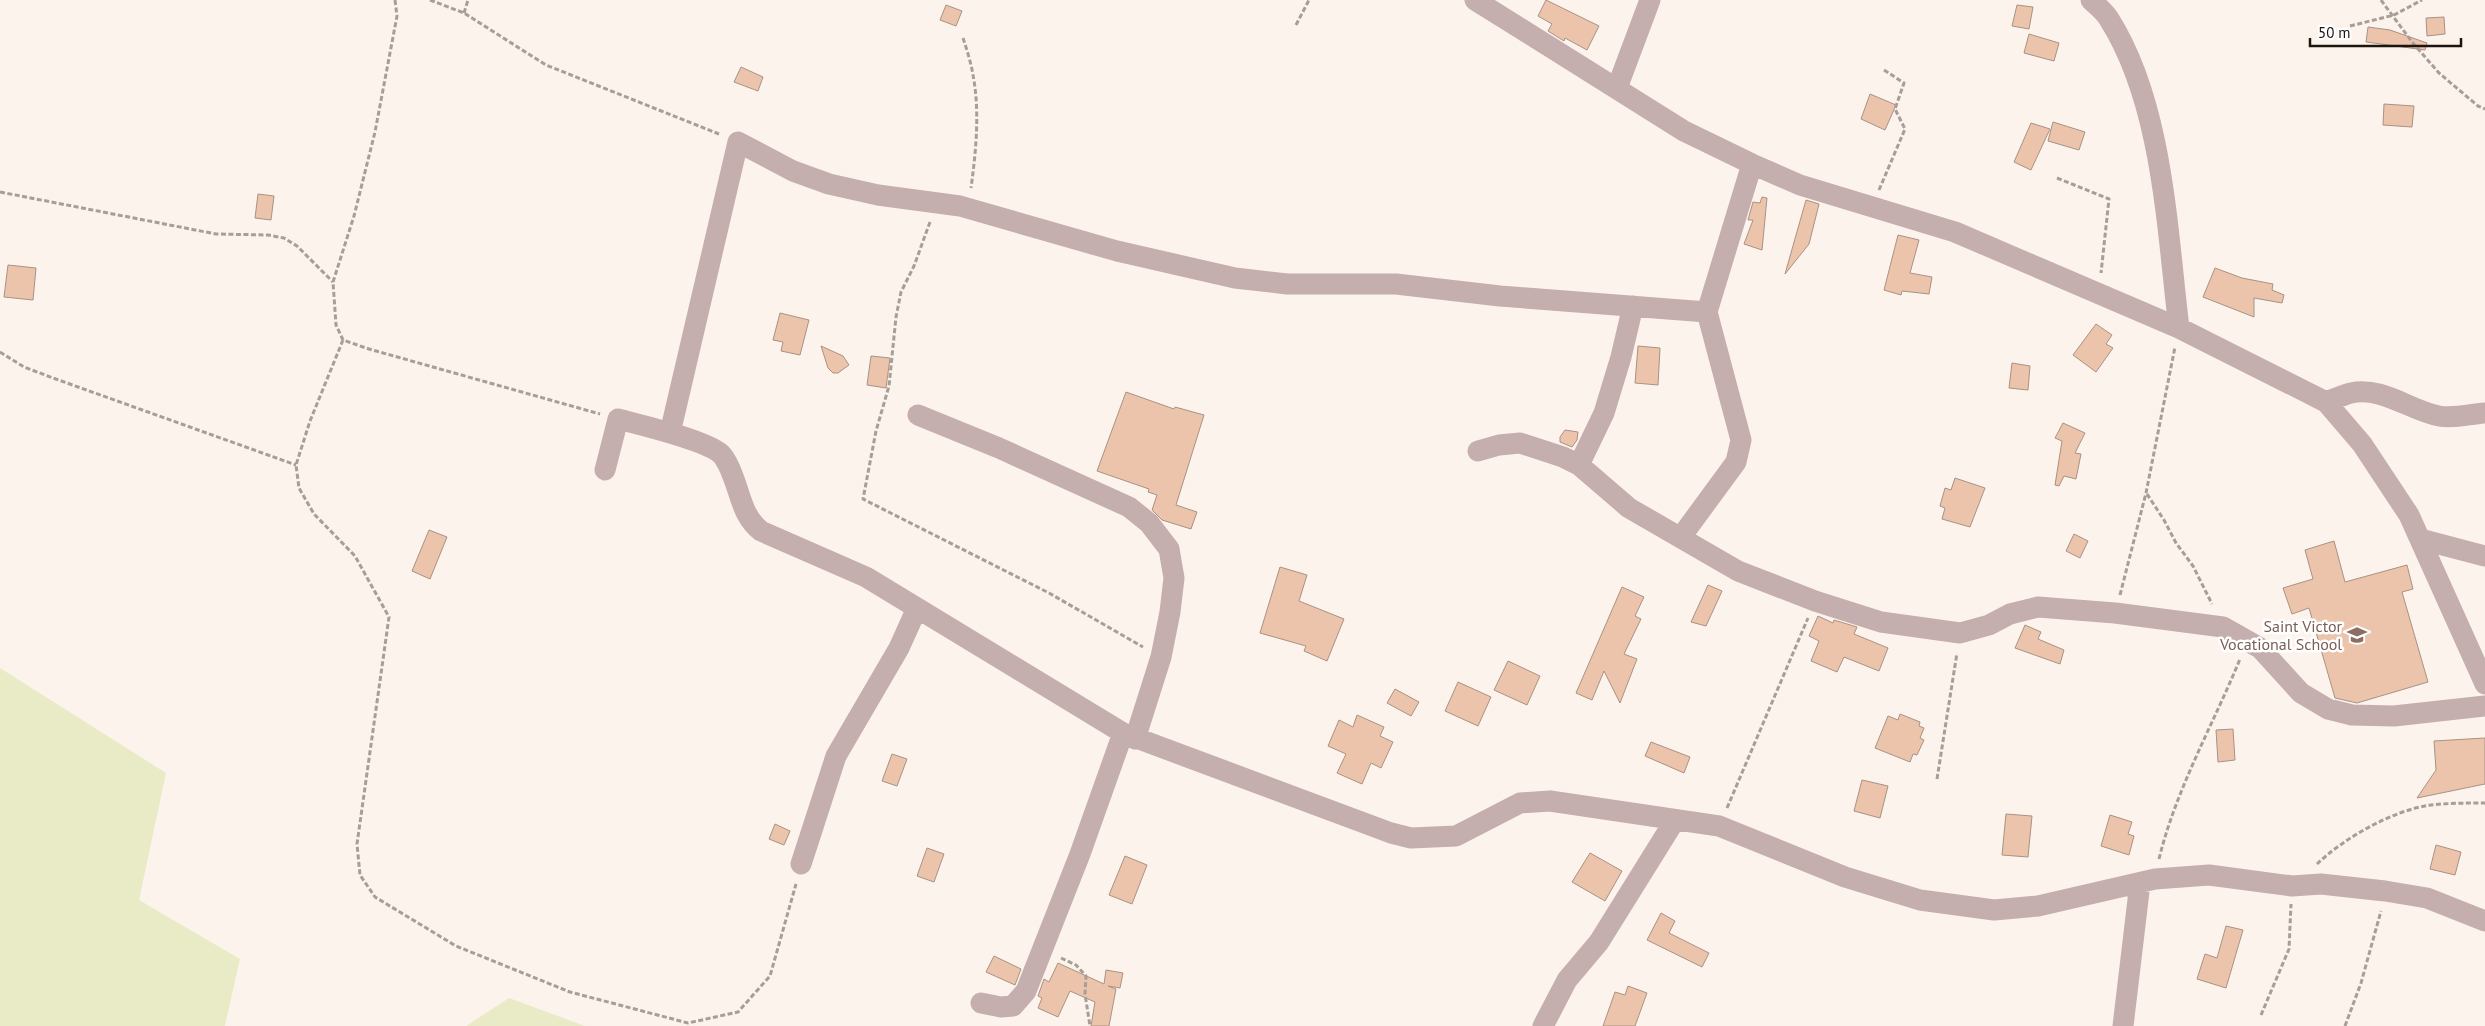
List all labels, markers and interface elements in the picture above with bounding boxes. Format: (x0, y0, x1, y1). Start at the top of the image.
scale bar (2310, 15, 2461, 47)
text: 50 m (2318, 23, 2351, 42)
place label: Saint Victor Vocational School (2219, 616, 2343, 654)
school or university icon: Saint Victor Vocational School (2346, 624, 2368, 646)

